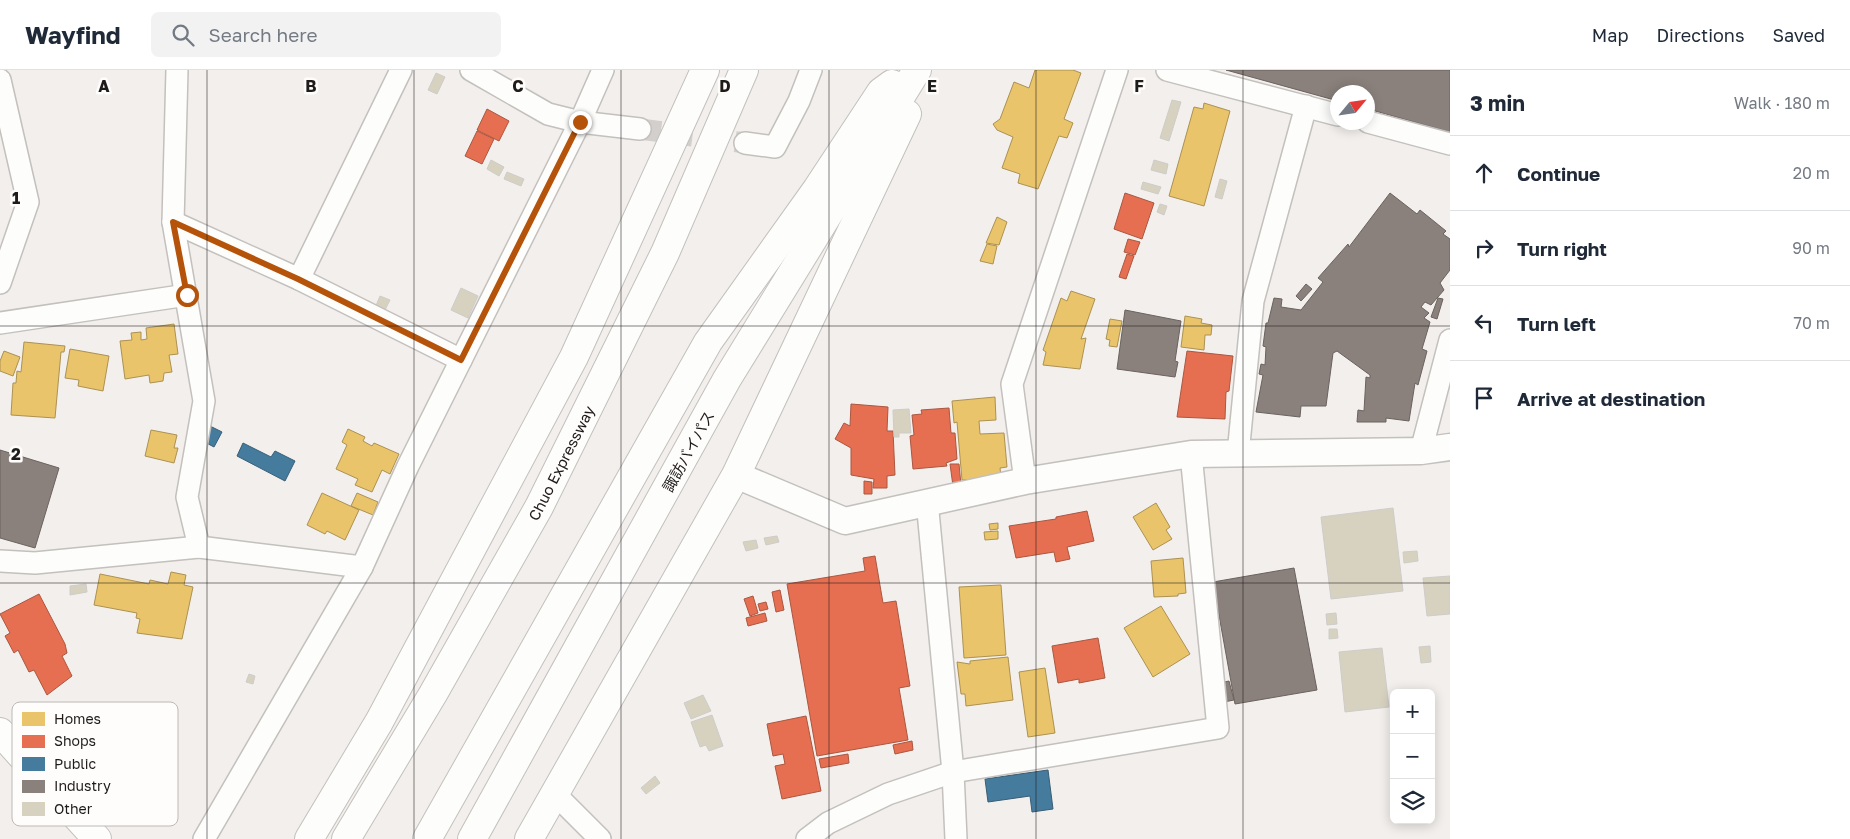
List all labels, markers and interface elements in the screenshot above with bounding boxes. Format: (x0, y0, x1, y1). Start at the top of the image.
search box (151, 12, 501, 57)
text: Wayfind (25, 20, 121, 49)
icon: search (169, 21, 197, 49)
text: Search here (209, 23, 317, 46)
text: Map (1592, 24, 1628, 46)
text: Directions (1656, 24, 1744, 46)
text: Saved (1772, 24, 1825, 46)
text: A (98, 76, 110, 96)
text: B (305, 76, 317, 96)
text: C (512, 76, 524, 96)
text: D (719, 76, 731, 96)
text: E (927, 76, 937, 96)
text: F (1134, 76, 1144, 96)
north arrow (1330, 85, 1375, 130)
text: 3 min (1470, 90, 1525, 116)
text: Walk · 180 m (1734, 93, 1830, 113)
route end (569, 111, 592, 134)
icon: ahead (1470, 159, 1498, 187)
text: Continue (1517, 162, 1600, 185)
text: 20 m (1793, 163, 1830, 183)
text: 1 (12, 188, 20, 208)
icon: right (1470, 234, 1498, 262)
text: Turn right (1517, 237, 1607, 260)
text: 90 m (1792, 238, 1830, 258)
route start (176, 284, 199, 307)
icon: left (1470, 309, 1498, 337)
text: Turn left (1517, 312, 1596, 335)
text: 70 m (1793, 313, 1830, 333)
icon: arrive (1470, 384, 1498, 412)
text: Arrive at destination (1517, 387, 1705, 410)
street label: Chuo Expressway (524, 402, 598, 523)
street label: 諏訪バイパス (658, 407, 718, 495)
text: 2 (11, 444, 21, 464)
map controls (1390, 689, 1435, 824)
button: + (1390, 689, 1435, 734)
legend (12, 702, 178, 826)
text: Homes (54, 710, 101, 727)
text: Shops (54, 732, 96, 749)
button: − (1390, 734, 1435, 779)
text: Public (54, 755, 96, 772)
text: Industry (54, 777, 111, 794)
button: layers (1390, 779, 1435, 824)
text: Other (54, 800, 93, 817)

